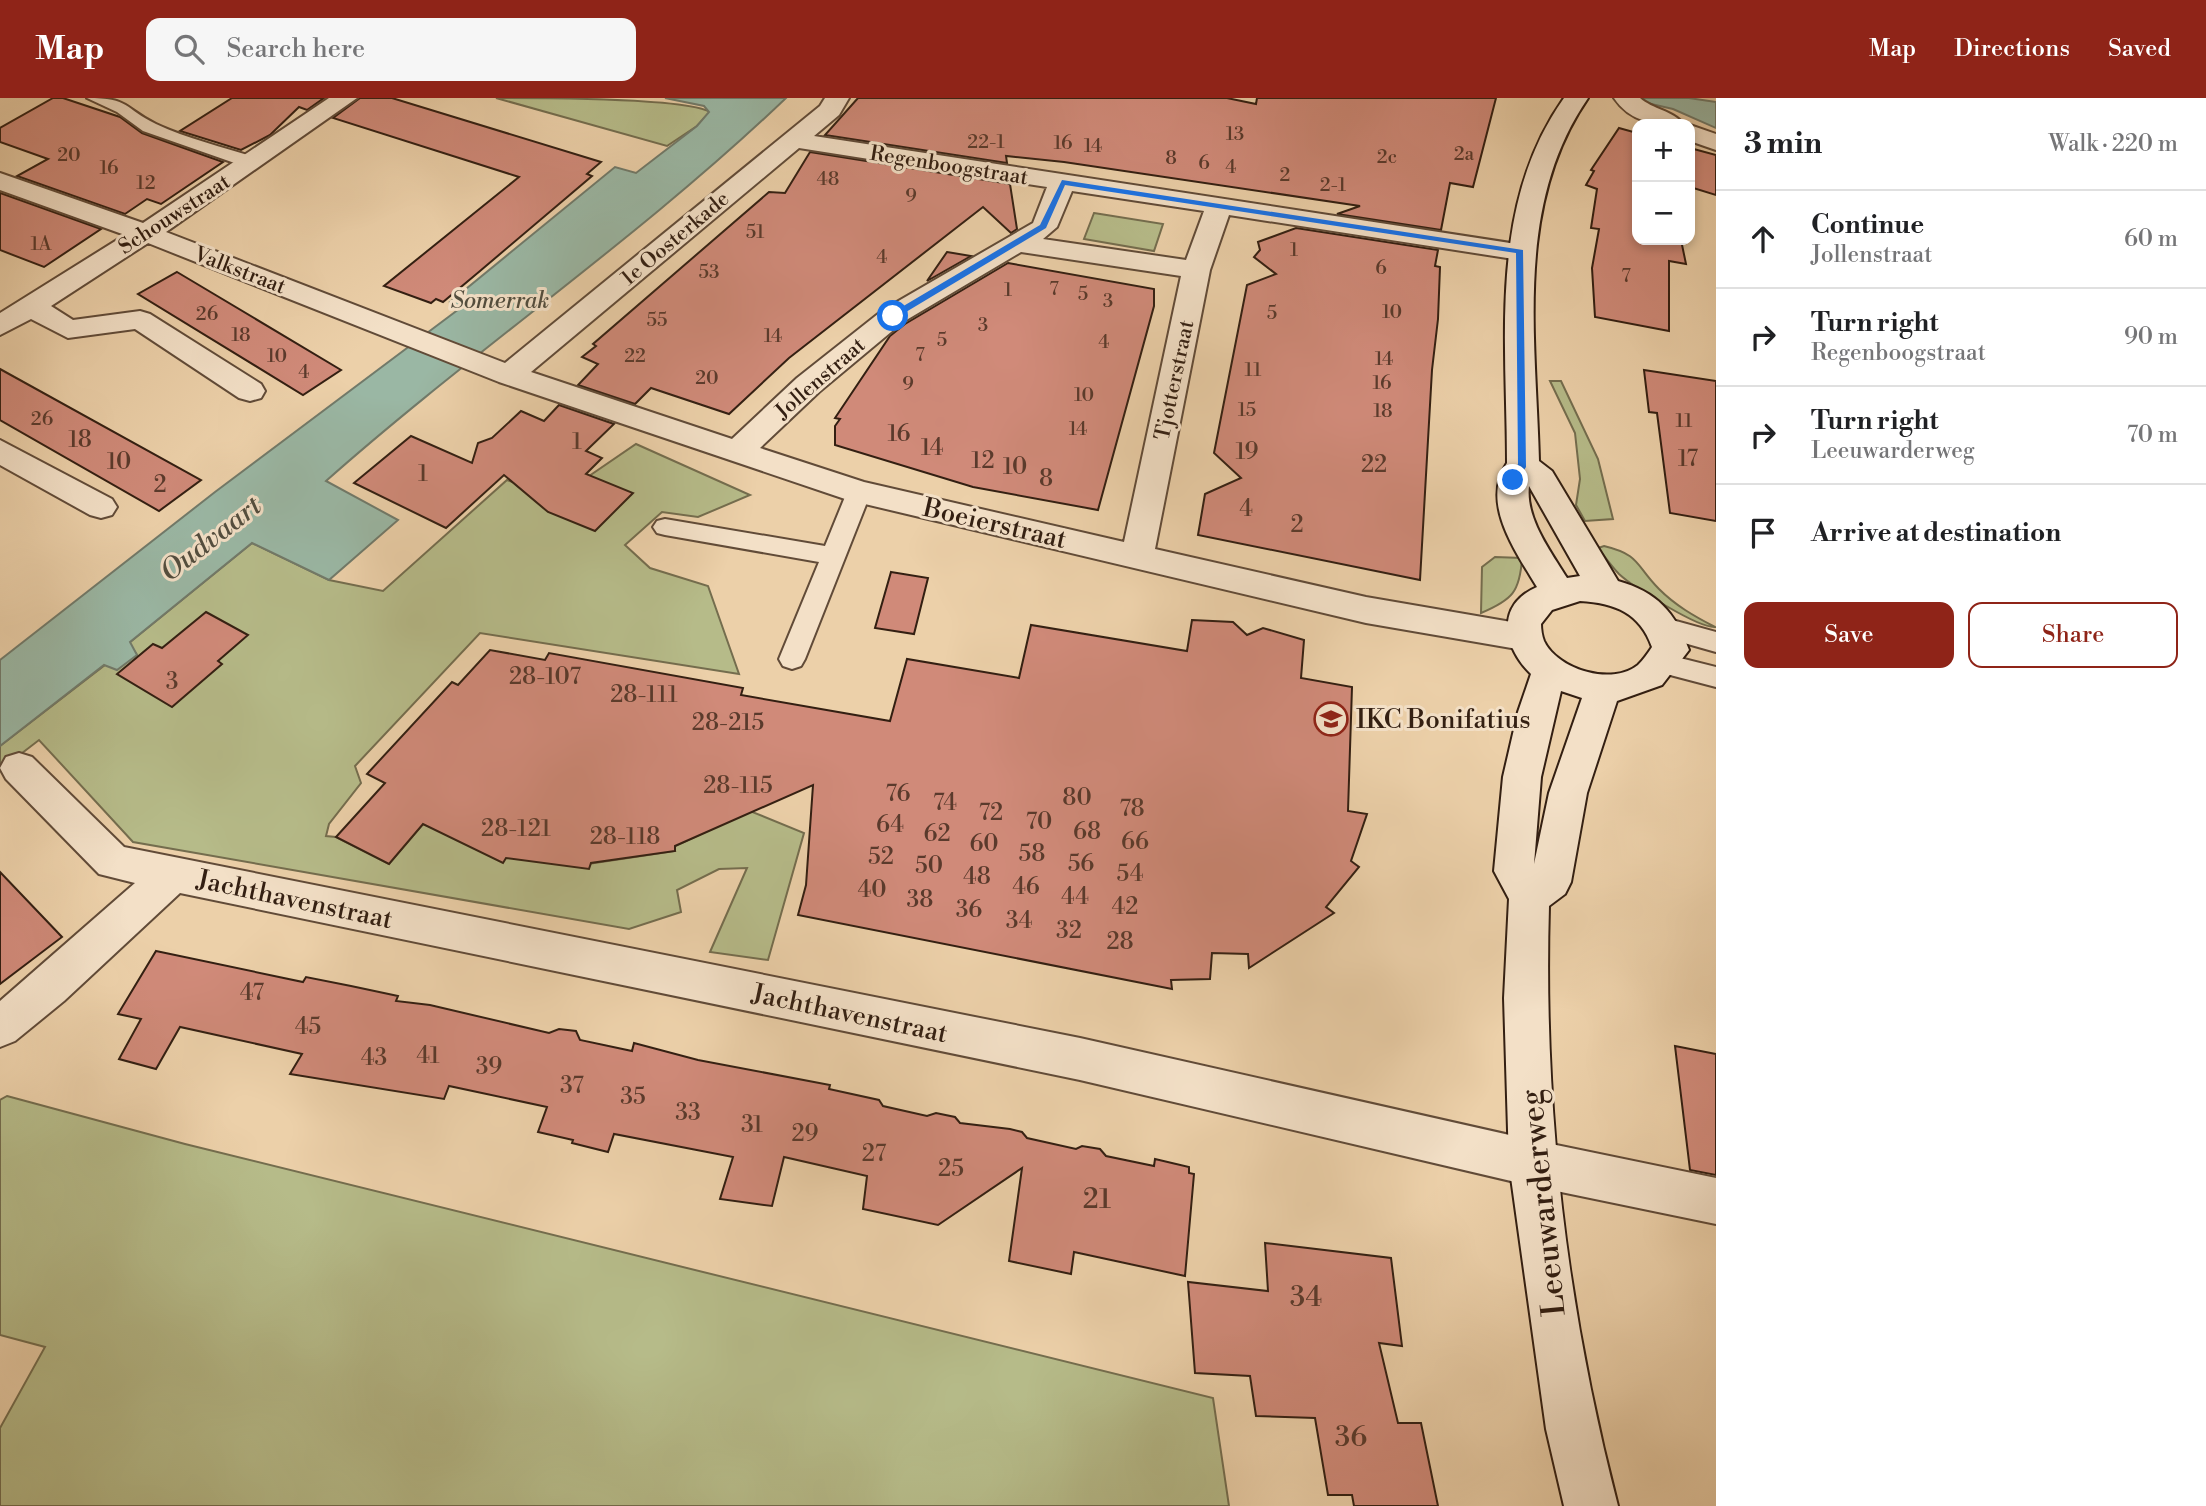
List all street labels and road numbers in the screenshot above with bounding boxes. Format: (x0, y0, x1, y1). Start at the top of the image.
street label: Regenboogstraat (868, 141, 1030, 191)
street label: Schouwstraat (114, 169, 236, 261)
street label: 1e Oosterkade (616, 186, 735, 291)
street label: Valkstraat (189, 241, 290, 301)
street label: Tjotterstraat (1150, 317, 1200, 443)
street label: Jollenstraat (770, 332, 871, 426)
street label: Boeierstraat (919, 492, 1070, 556)
street label: Jachthavenstraat (193, 863, 396, 936)
street label: Jachthavenstraat (748, 977, 951, 1050)
street label: Leeuwarderweg (1511, 1087, 1575, 1318)

